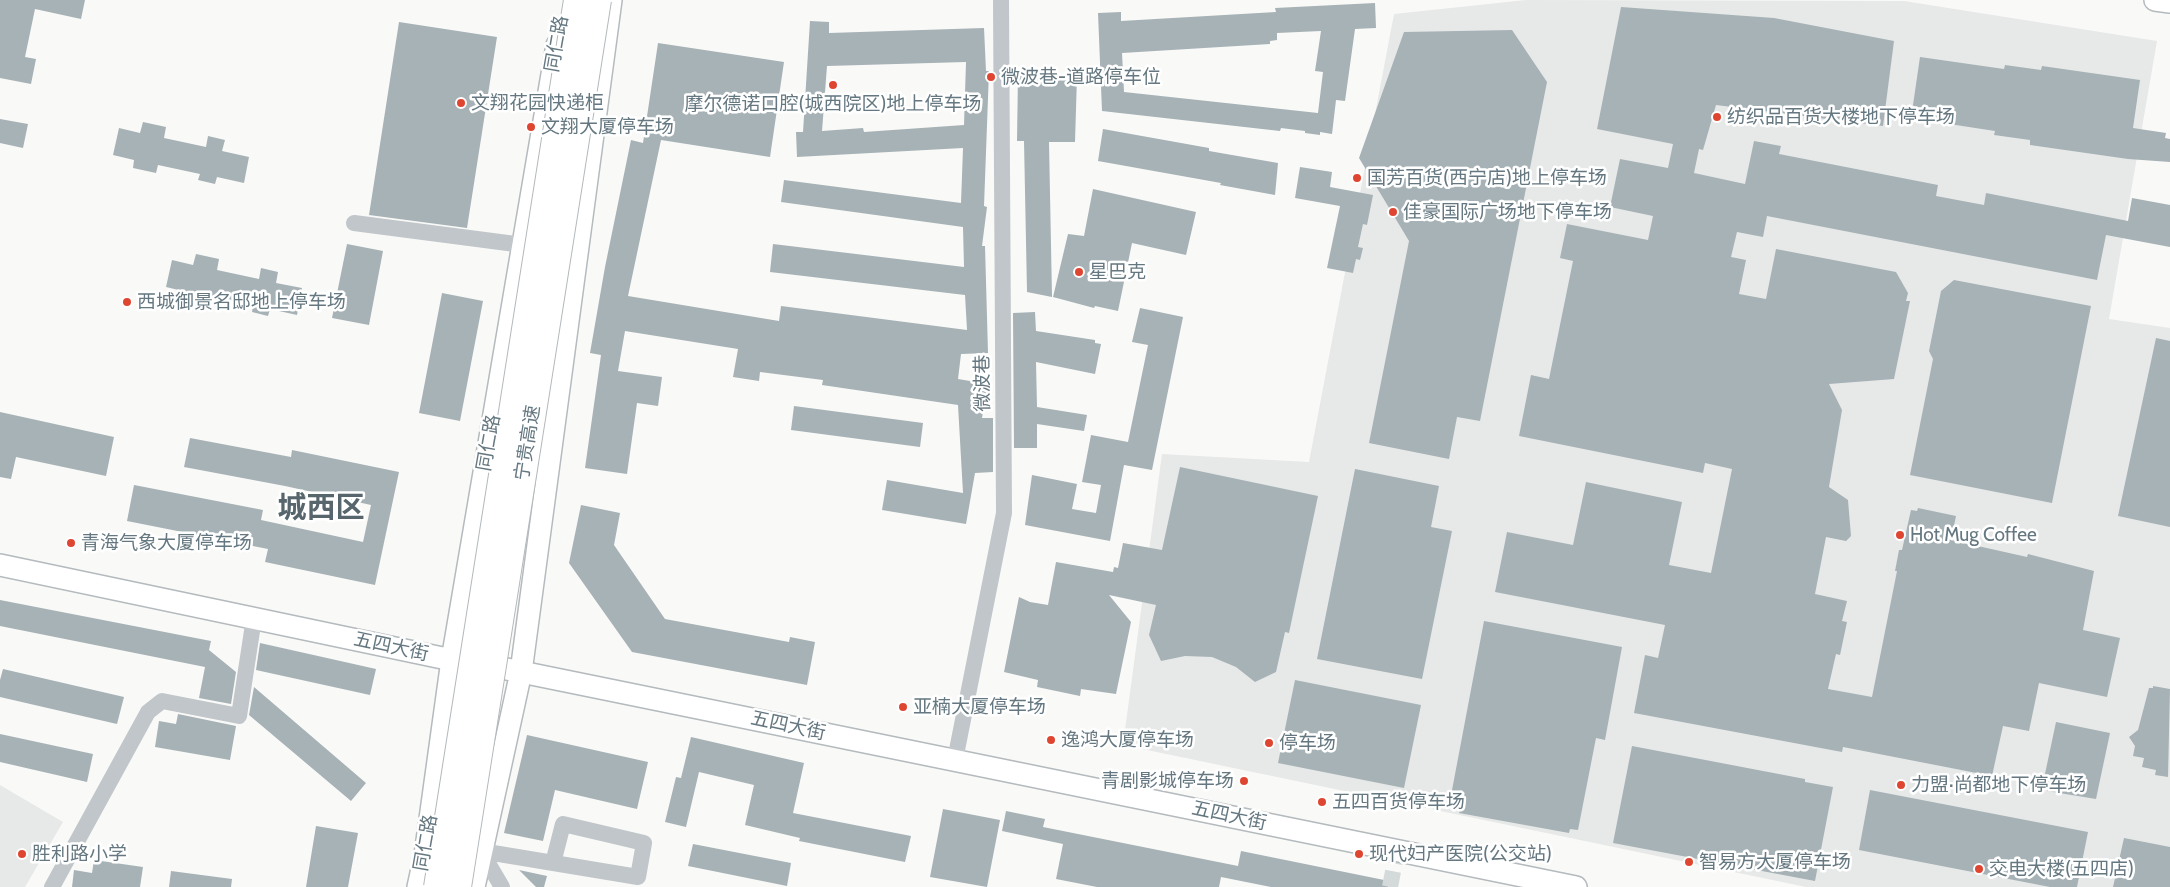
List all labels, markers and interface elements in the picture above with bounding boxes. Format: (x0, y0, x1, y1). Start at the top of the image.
street label: 同仁路 (541, 14, 573, 74)
place label: 微波巷-道路停车位 (1001, 66, 1161, 88)
marker: 微波巷-道路停车位 (985, 71, 997, 83)
marker: 摩尔德诺口腔(城西院区)地上停车场 (827, 79, 839, 91)
place label: 文翔花园快递柜 (471, 92, 604, 114)
place label: 摩尔德诺口腔(城西院区)地上停车场 (685, 93, 981, 115)
marker: 文翔花园快递柜 (455, 97, 467, 109)
place label: 纺织品百货大楼地下停车场 (1727, 106, 1955, 128)
marker: 纺织品百货大楼地下停车场 (1711, 111, 1723, 123)
place label: 文翔大厦停车场 (541, 116, 674, 138)
marker: 文翔大厦停车场 (525, 121, 537, 133)
place label: 国芳百货(西宁店)地上停车场 (1367, 167, 1607, 189)
marker: 国芳百货(西宁店)地上停车场 (1351, 172, 1363, 184)
place label: 佳豪国际广场地下停车场 (1403, 201, 1612, 223)
marker: 佳豪国际广场地下停车场 (1387, 206, 1399, 218)
place label: 星巴克 (1089, 261, 1146, 283)
marker: 星巴克 (1073, 266, 1085, 278)
place label: 西城御景名邸地上停车场 (137, 291, 346, 313)
marker: 西城御景名邸地上停车场 (121, 296, 133, 308)
street label: 微波巷 (971, 354, 995, 412)
street label: 宁贵高速 (511, 404, 545, 482)
street label: 同仁路 (473, 413, 505, 473)
district label: 城西区 (278, 491, 364, 525)
place label: Hot Mug Coffee (1910, 524, 2037, 546)
marker: Hot Mug Coffee (1894, 529, 1906, 541)
place label: 青海气象大厦停车场 (81, 532, 252, 554)
marker: 青海气象大厦停车场 (65, 537, 77, 549)
street label: 五四大街 (351, 628, 431, 666)
place label: 亚楠大厦停车场 (913, 696, 1046, 718)
marker: 亚楠大厦停车场 (897, 701, 909, 713)
street label: 五四大街 (748, 707, 828, 745)
place label: 逸鸿大厦停车场 (1061, 729, 1194, 751)
place label: 停车场 (1279, 732, 1336, 754)
marker: 逸鸿大厦停车场 (1045, 734, 1057, 746)
marker: 停车场 (1263, 737, 1275, 749)
place label: 青剧影城停车场 (1101, 770, 1234, 792)
place label: 力盟·尚都地下停车场 (1911, 774, 2087, 796)
marker: 青剧影城停车场 (1238, 775, 1250, 787)
marker: 力盟·尚都地下停车场 (1895, 779, 1907, 791)
place label: 五四百货停车场 (1332, 791, 1465, 813)
marker: 五四百货停车场 (1316, 796, 1328, 808)
street label: 五四大街 (1189, 797, 1269, 835)
street label: 同仁路 (410, 813, 442, 873)
place label: 胜利路小学 (32, 843, 127, 865)
place label: 现代妇产医院(公交站) (1369, 843, 1552, 865)
marker: 胜利路小学 (16, 848, 28, 860)
marker: 现代妇产医院(公交站) (1353, 848, 1365, 860)
place label: 智易方大厦停车场 (1699, 851, 1851, 873)
marker: 智易方大厦停车场 (1683, 856, 1695, 868)
place label: 交电大楼(五四店) (1989, 858, 2134, 880)
marker: 交电大楼(五四店) (1973, 863, 1985, 875)

